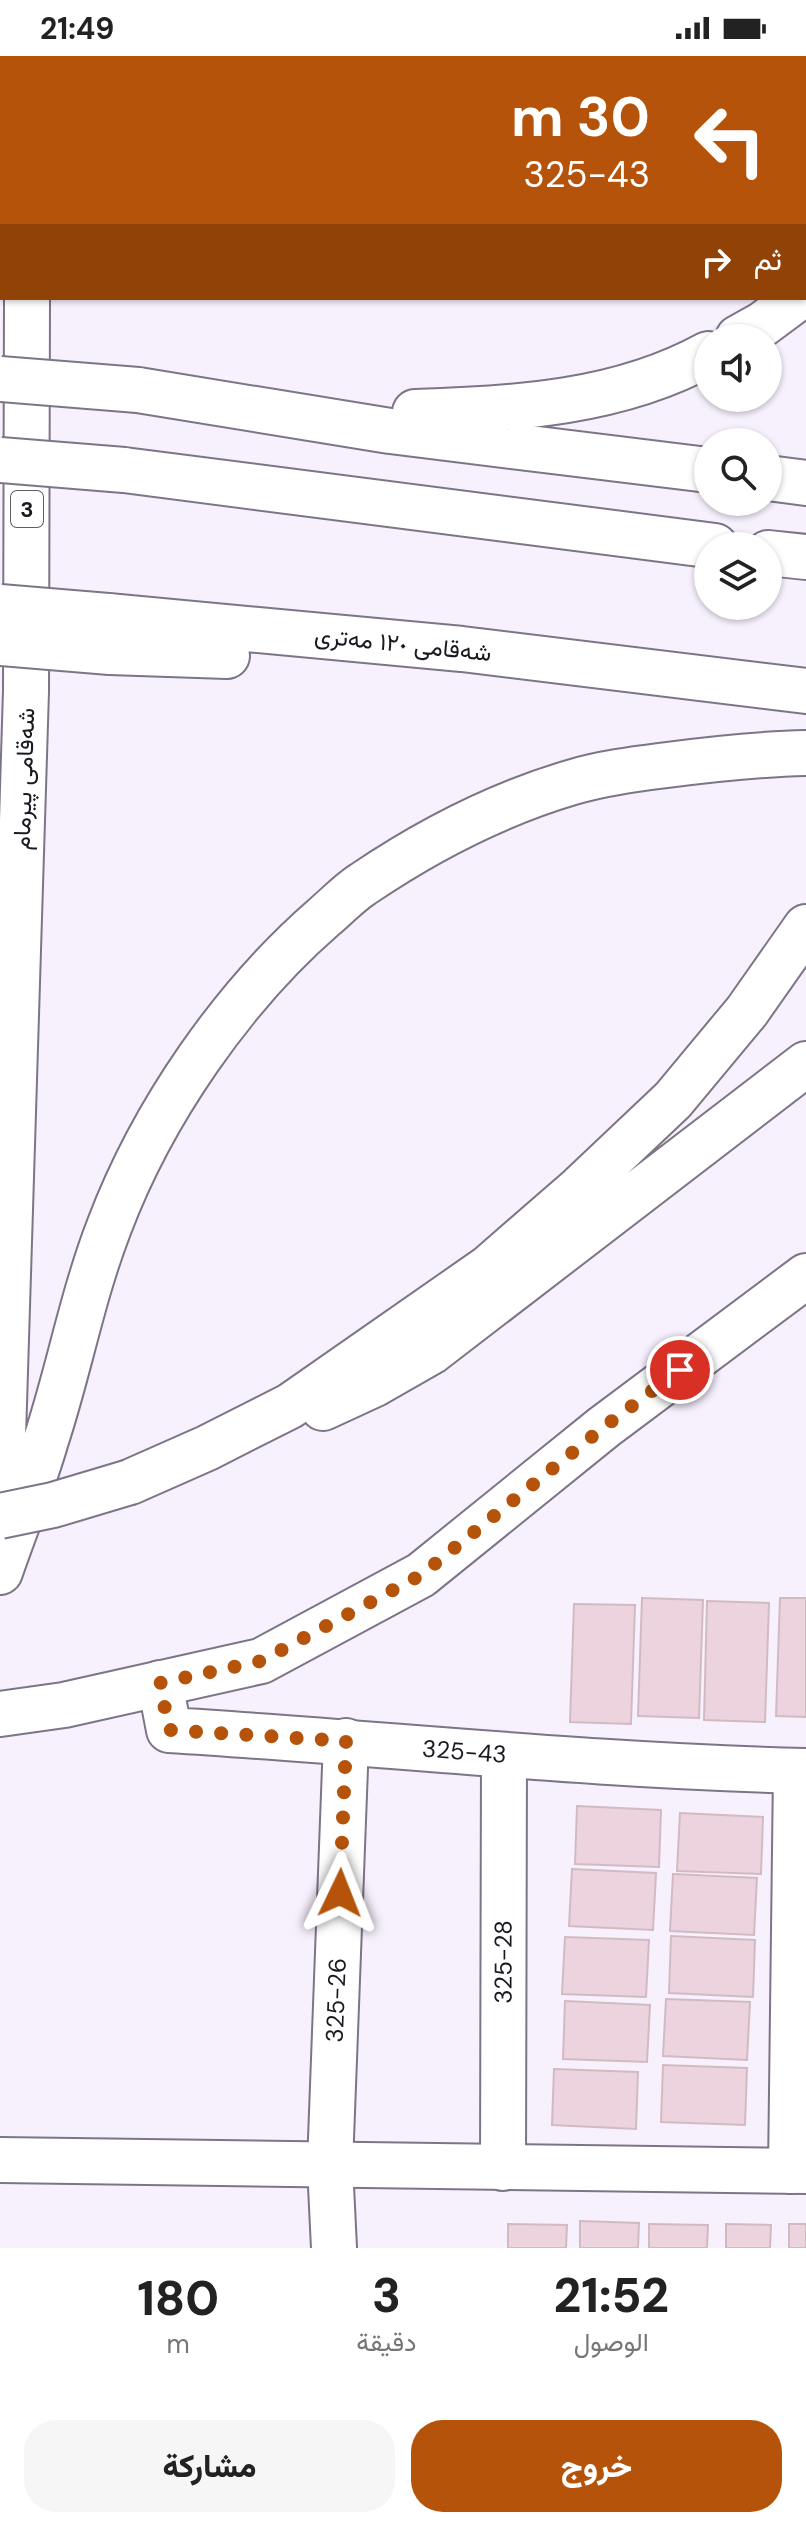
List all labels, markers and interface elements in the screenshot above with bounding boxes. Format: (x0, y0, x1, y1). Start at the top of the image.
text: 21:49 (40, 9, 114, 48)
text: 30 m (511, 80, 650, 153)
icon: left (678, 88, 782, 192)
text: 325-43 (523, 151, 650, 198)
icon: right (694, 240, 738, 284)
text: ثم (754, 240, 782, 279)
map controls (694, 324, 782, 620)
button: sound (694, 324, 782, 412)
button: search (694, 428, 782, 516)
road number: 3 (11, 491, 43, 527)
button: layers (694, 532, 782, 620)
street label: شەقامی ١٢٠ مەتری (313, 619, 493, 668)
street label: شەقامی پیرمام (6, 707, 42, 851)
pin (646, 1336, 714, 1404)
icon: arrive (658, 1348, 702, 1392)
street label: 325-43 (421, 1733, 508, 1770)
position arrow (298, 1851, 382, 1935)
street label: 325-28 (487, 1920, 519, 2004)
street label: 325-26 (319, 1957, 353, 2043)
text: 3 (372, 2264, 401, 2327)
text: 21:52 (554, 2264, 669, 2327)
text: 180 (137, 2267, 219, 2330)
text: دقيقة (356, 2325, 417, 2359)
text: الوصول (574, 2325, 649, 2359)
text: m (167, 2327, 190, 2361)
button: مشاركة (24, 2420, 395, 2512)
button: خروج (411, 2420, 782, 2512)

